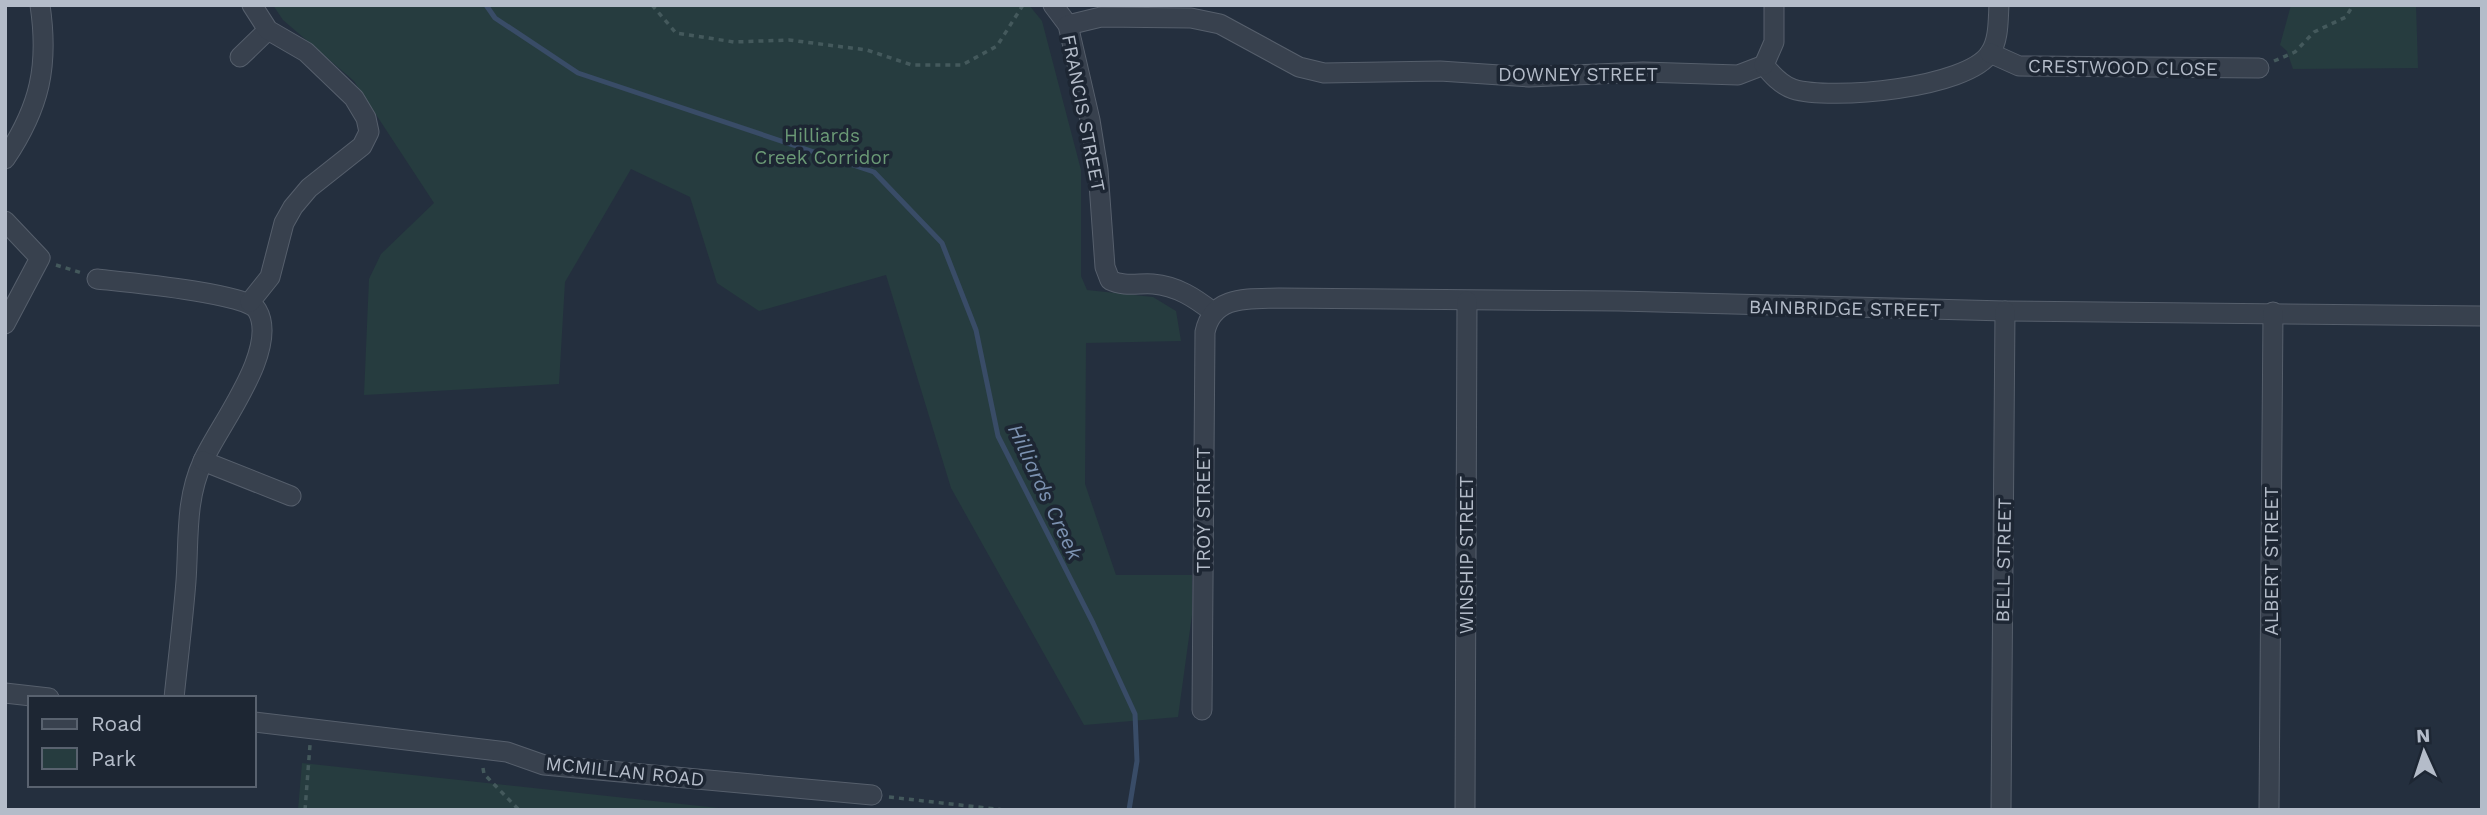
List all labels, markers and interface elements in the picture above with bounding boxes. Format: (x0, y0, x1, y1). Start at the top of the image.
street label: FRANCIS STREET (1057, 33, 1110, 194)
street label: CRESTWOOD CLOSE (2028, 54, 2218, 81)
street label: DOWNEY STREET (1498, 63, 1658, 86)
park label: Hilliards Creek Corridor (754, 124, 890, 169)
street label: BAINBRIDGE STREET (1749, 295, 1941, 322)
water label: Hilliards Creek (1003, 420, 1088, 564)
street label: TROY STREET (1192, 447, 1215, 573)
street label: WINSHIP STREET (1455, 476, 1478, 634)
street label: ALBERT STREET (2260, 486, 2283, 636)
street label: BELL STREET (1991, 497, 2016, 623)
legend (28, 696, 256, 787)
text: Road (91, 711, 142, 736)
north arrow (2389, 717, 2459, 787)
text: N (2415, 724, 2431, 747)
text: Park (91, 746, 136, 771)
street label: MCMILLAN ROAD (545, 752, 705, 791)

